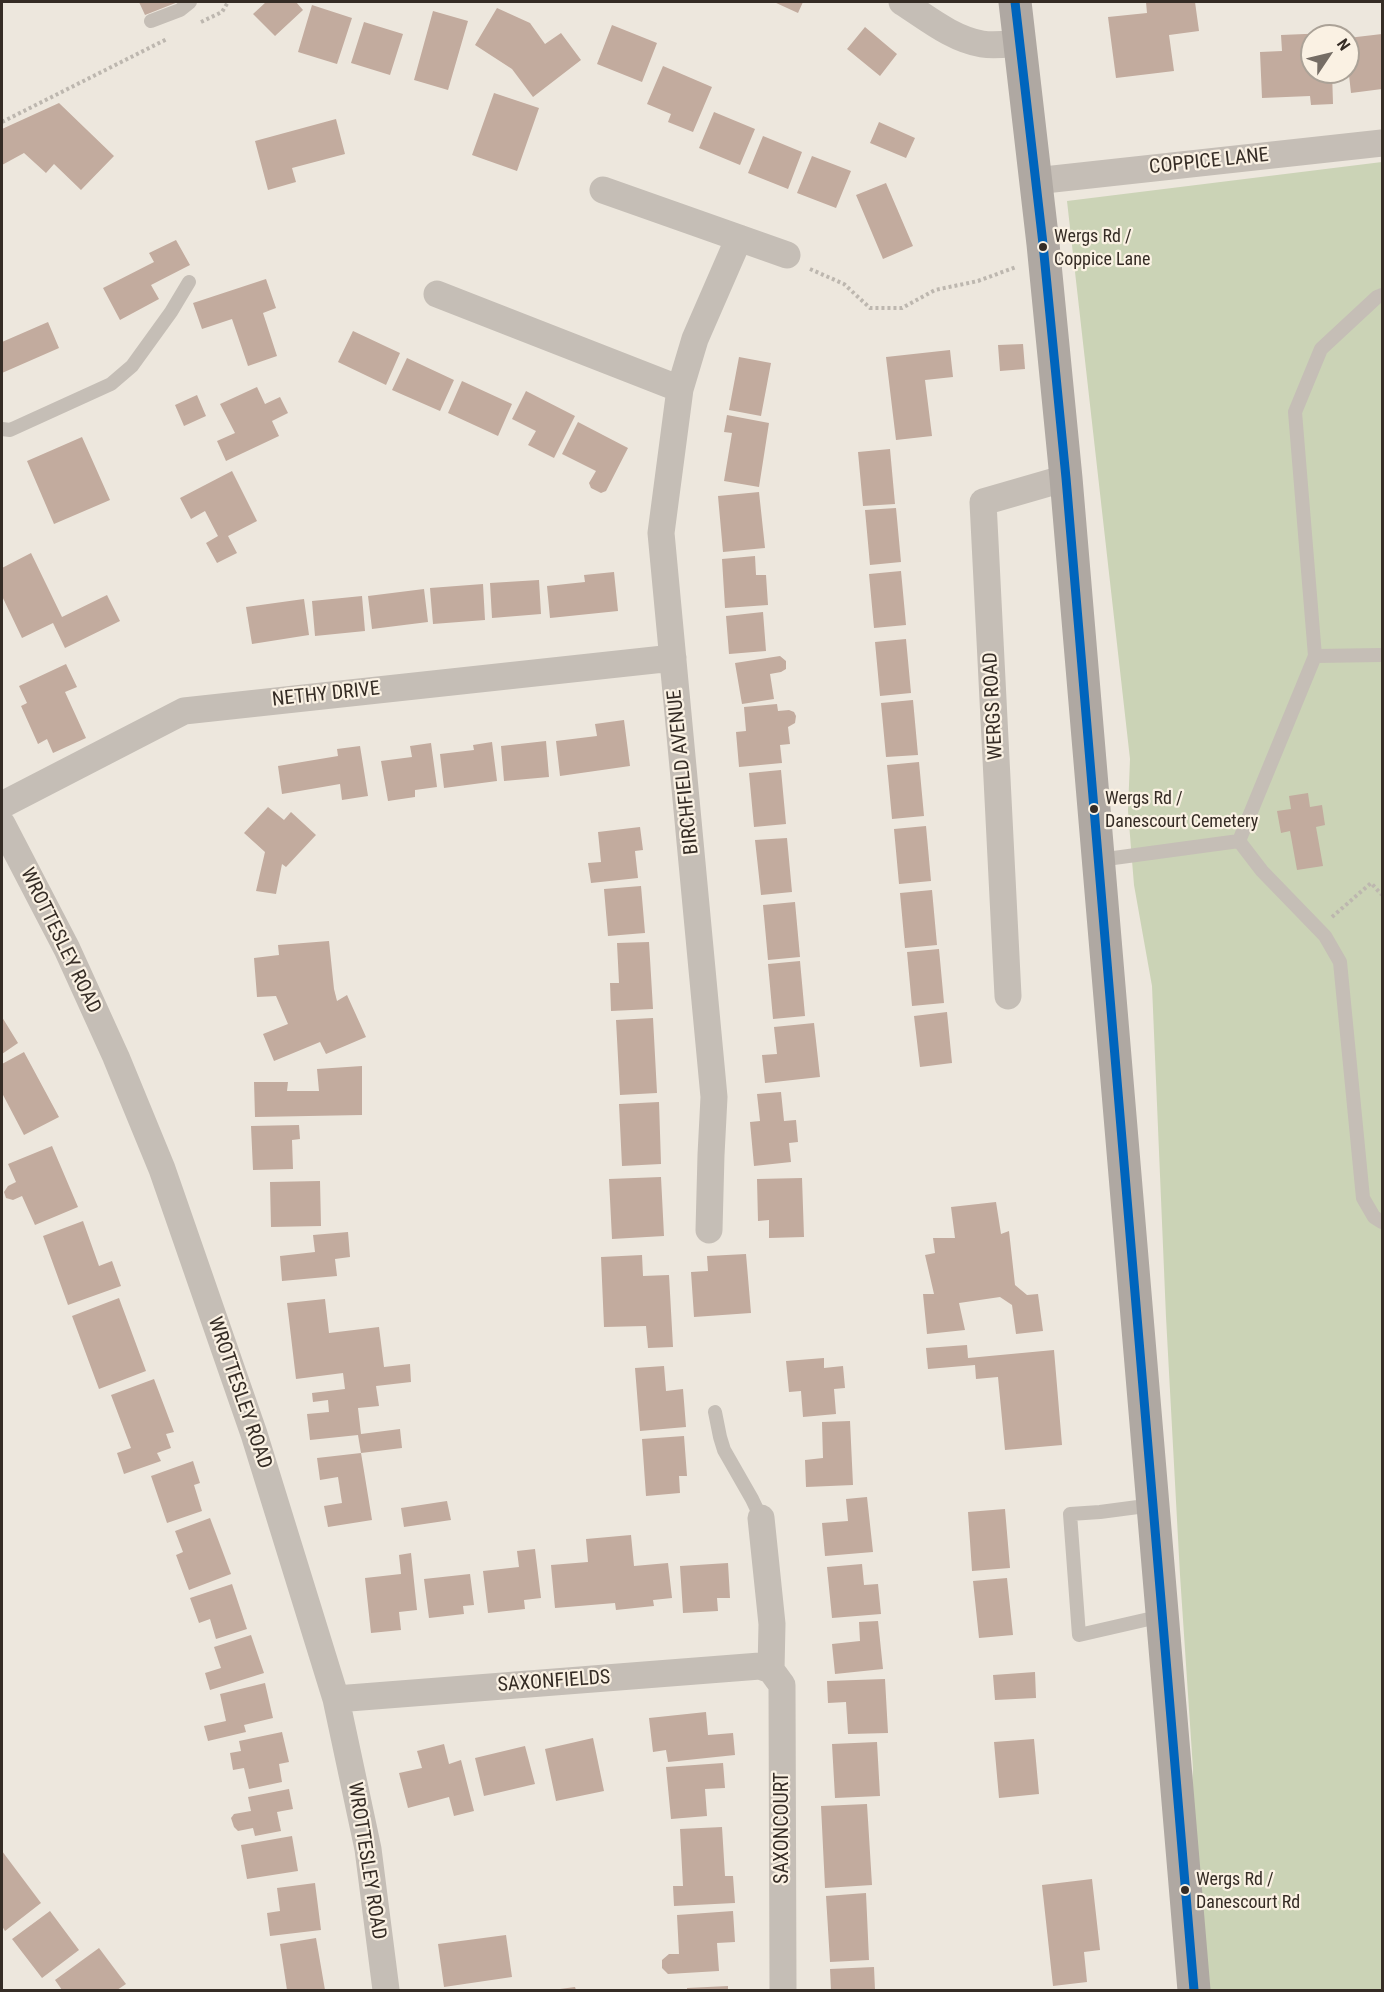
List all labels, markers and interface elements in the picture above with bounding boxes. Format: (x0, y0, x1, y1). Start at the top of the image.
north arrow (1300, 24, 1360, 84)
text: N (1333, 35, 1354, 54)
street label: COPPICE LANE (1148, 144, 1270, 180)
place label: Wergs Rd / Coppice Lane (1054, 226, 1150, 268)
marker: Wergs Rd / Coppice Lane (1037, 241, 1049, 253)
street label: WERGS ROAD (979, 651, 1009, 761)
street label: NETHY DRIVE (271, 677, 381, 713)
street label: BIRCHFIELD AVENUE (663, 688, 705, 856)
place label: Wergs Rd / Danescourt Cemetery (1105, 788, 1258, 830)
marker: Wergs Rd / Danescourt Cemetery (1088, 803, 1100, 815)
street label: WROTTESLEY ROAD (14, 864, 106, 1018)
street label: WROTTESLEY ROAD (202, 1314, 276, 1472)
street label: SAXONFIELDS (497, 1666, 611, 1698)
street label: SAXONCOURT (771, 1772, 795, 1884)
street label: WROTTESLEY ROAD (342, 1781, 390, 1941)
place label: Wergs Rd / Danescourt Rd (1196, 1869, 1300, 1912)
marker: Wergs Rd / Danescourt Rd (1179, 1884, 1191, 1896)

